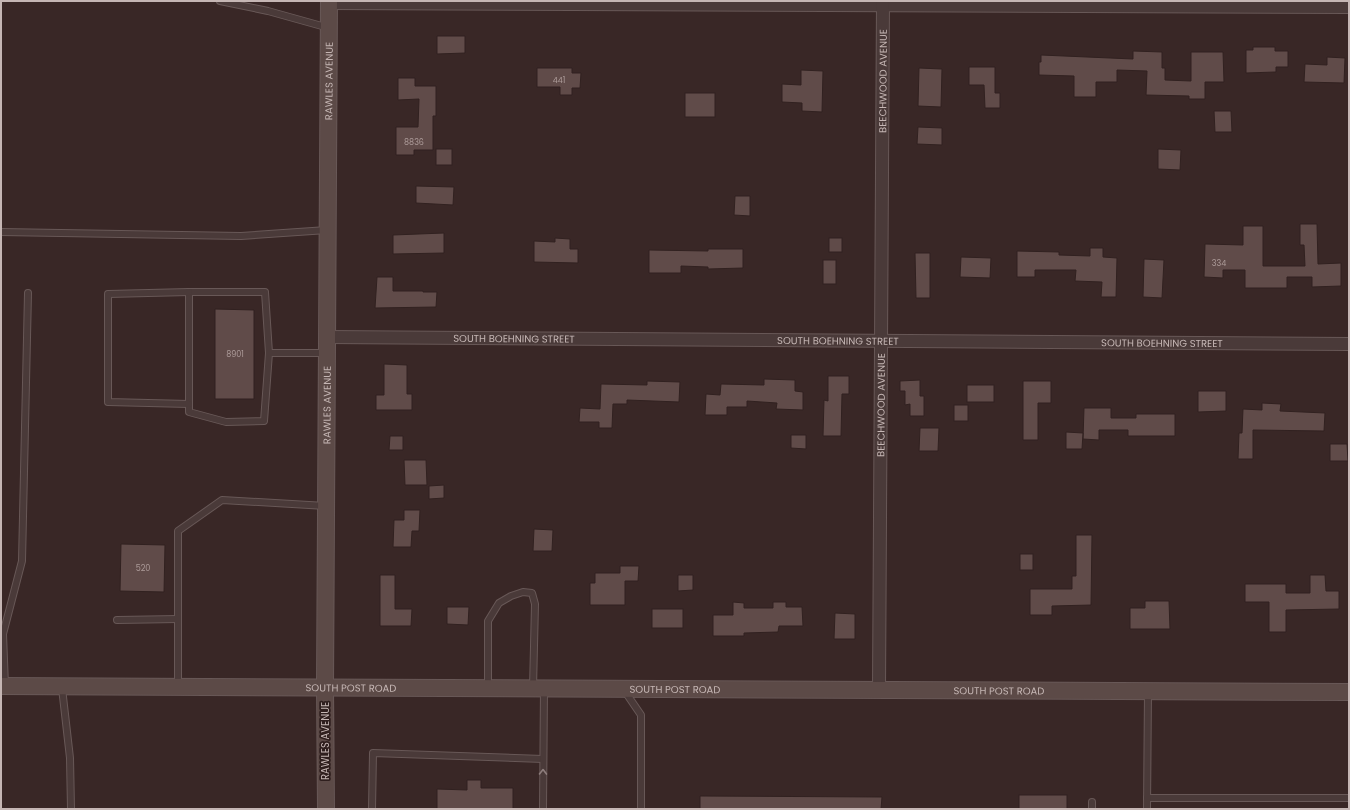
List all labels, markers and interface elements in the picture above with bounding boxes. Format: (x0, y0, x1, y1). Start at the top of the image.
street label: BEECHWOOD AVENUE (875, 29, 891, 133)
street label: RAWLES AVENUE (321, 42, 337, 120)
house number: 441 (553, 75, 565, 86)
house number: 8836 (404, 137, 424, 148)
house number: 334 (1212, 258, 1226, 269)
street label: SOUTH BOEHNING STREET (453, 331, 575, 347)
street label: SOUTH BOEHNING STREET (777, 333, 899, 349)
street label: SOUTH BOEHNING STREET (1101, 335, 1223, 351)
house number: 8901 (226, 349, 244, 360)
street label: BEECHWOOD AVENUE (873, 353, 889, 457)
street label: RAWLES AVENUE (319, 366, 335, 444)
house number: 520 (136, 563, 150, 574)
street label: SOUTH POST ROAD (305, 680, 397, 696)
street label: SOUTH POST ROAD (629, 682, 721, 697)
street label: SOUTH POST ROAD (953, 683, 1044, 699)
street label: RAWLES AVENUE (318, 702, 333, 780)
one-way arrow (539, 769, 547, 775)

